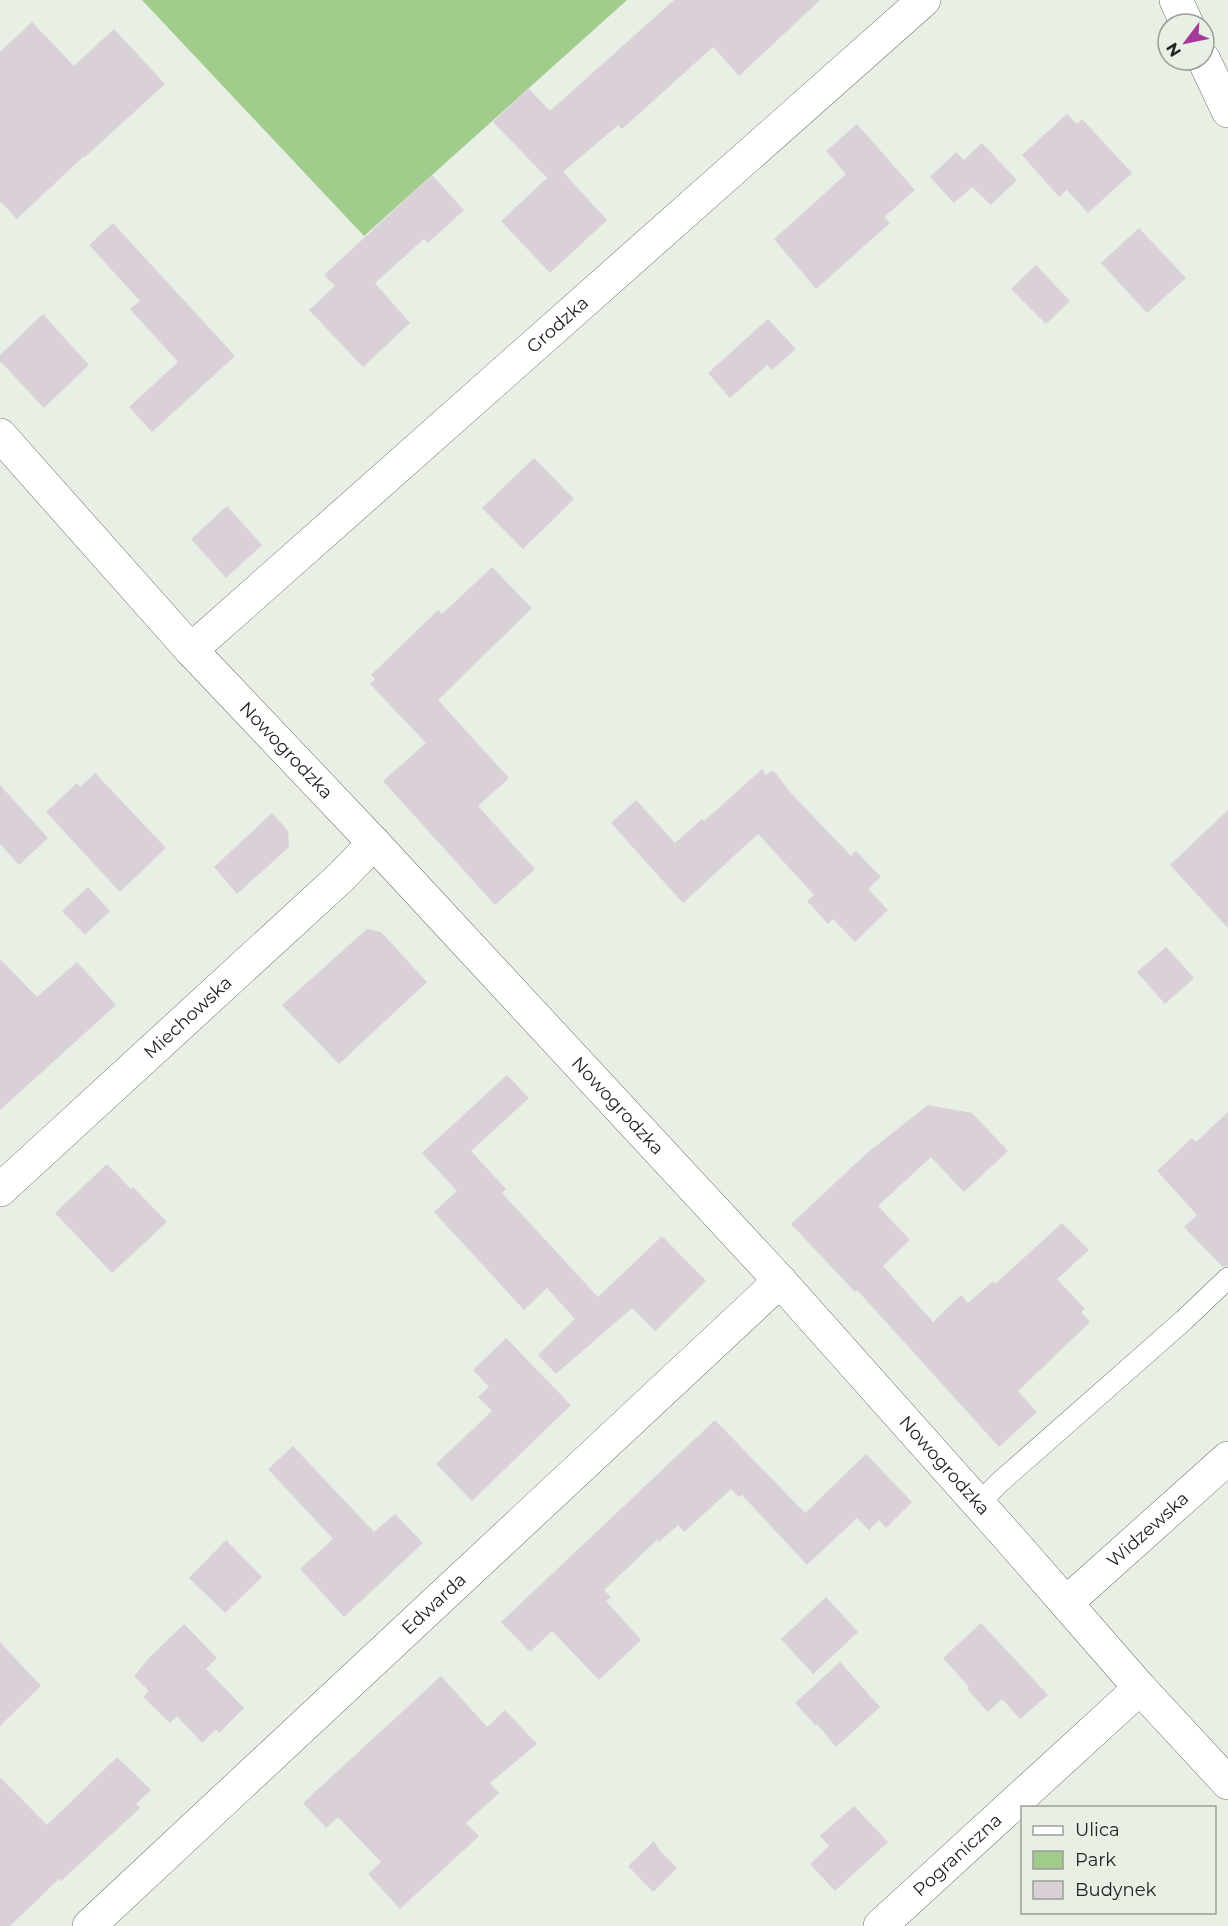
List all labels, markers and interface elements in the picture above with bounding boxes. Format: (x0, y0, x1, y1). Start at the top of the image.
north arrow (1156, 12, 1216, 72)
text: N (1162, 39, 1185, 60)
street label: Grodzka (522, 292, 593, 358)
street label: Nowogrodzka (235, 697, 338, 804)
street label: Miechowska (139, 972, 237, 1063)
street label: Nowogrodzka (567, 1052, 669, 1159)
street label: Nowogrodzka (894, 1411, 995, 1520)
street label: Widzewska (1103, 1487, 1193, 1572)
street label: Edwarda (397, 1569, 471, 1639)
legend (1021, 1806, 1216, 1914)
street label: Pograniczna (909, 1809, 1006, 1901)
text: Ulica (1075, 1819, 1120, 1841)
text: Park (1075, 1849, 1116, 1871)
text: Budynek (1075, 1879, 1157, 1901)

